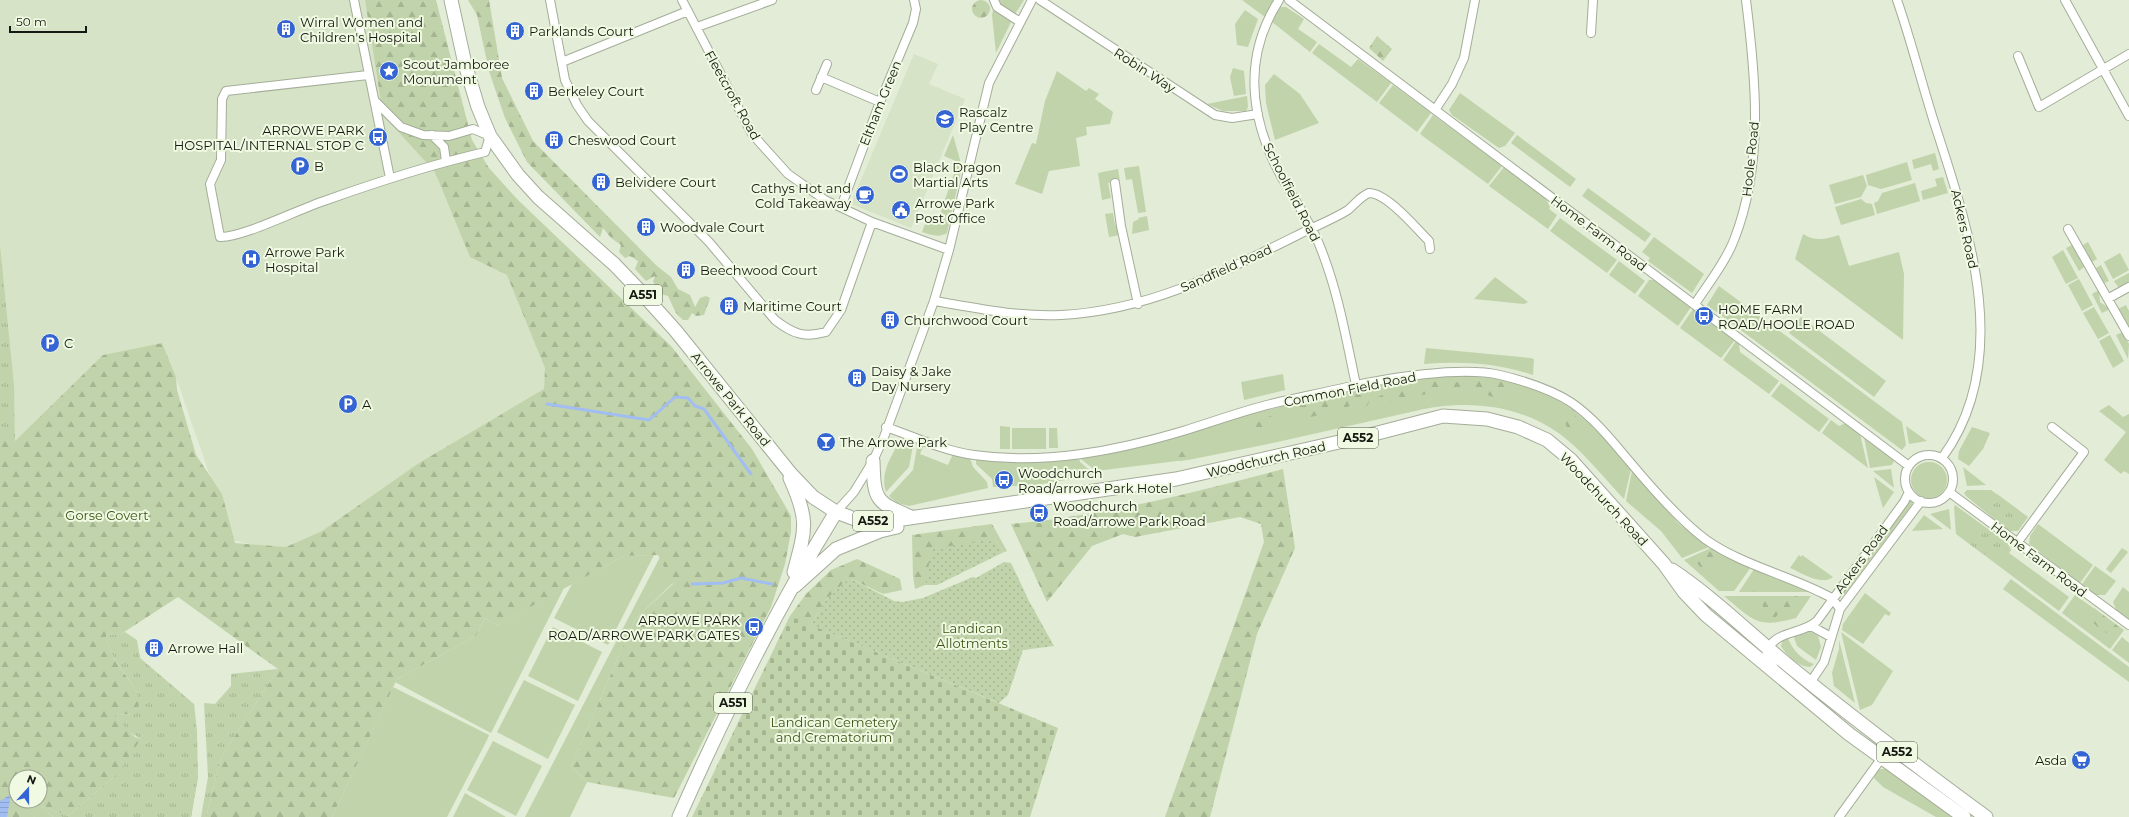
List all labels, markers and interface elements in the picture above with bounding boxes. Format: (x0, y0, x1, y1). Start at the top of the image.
scale bar (10, 8, 86, 34)
text: 50 m (16, 14, 47, 29)
place label: Wirral Women and Children's Hospital (300, 14, 423, 45)
building icon: Wirral Women and Children's Hospital (275, 18, 297, 40)
building icon: Parklands Court (504, 20, 526, 42)
place label: Parklands Court (529, 23, 634, 39)
street label: Robin Way (1111, 44, 1180, 96)
street label: Fleetcroft Road (702, 47, 764, 143)
place label: Scout Jamboree Monument (403, 56, 510, 87)
street label: Eltham Green (856, 58, 904, 148)
place icon: Scout Jamboree Monument (378, 60, 400, 82)
building icon: Berkeley Court (523, 80, 545, 102)
place label: Berkeley Court (548, 83, 644, 99)
place label: Rascalz Play Centre (959, 104, 1034, 135)
school or university icon: Rascalz Play Centre (934, 108, 956, 130)
street label: Hoole Road (1738, 121, 1762, 197)
place label: ARROWE PARK HOSPITAL/INTERNAL STOP C (174, 122, 365, 153)
bus stop icon: ARROWE PARK HOSPITAL/INTERNAL STOP C (367, 126, 389, 148)
building icon: Cheswood Court (543, 129, 565, 151)
place label: Cheswood Court (568, 132, 676, 148)
street label: Schoolfield Road (1260, 140, 1324, 244)
parking icon: B (289, 155, 311, 177)
place label: B (314, 158, 324, 174)
place label: Black Dragon Martial Arts (913, 159, 1001, 190)
sports icon: Black Dragon Martial Arts (888, 163, 910, 185)
building icon: Belvidere Court (590, 171, 612, 193)
place label: Belvidere Court (615, 174, 716, 190)
place label: Cathys Hot and Cold Takeaway (751, 180, 852, 211)
cafe icon: Cathys Hot and Cold Takeaway (854, 184, 876, 206)
street label: Ackers Road (1948, 188, 1982, 270)
street label: Home Farm Road (1548, 192, 1650, 274)
place label: Arrowe Park Post Office (915, 195, 995, 226)
public building icon: Arrowe Park Post Office (890, 199, 912, 221)
building icon: Woodvale Court (635, 216, 657, 238)
place label: Woodvale Court (660, 219, 765, 235)
street label: Sandfield Road (1178, 241, 1274, 295)
place label: Arrowe Park Hospital (265, 244, 345, 275)
hospital icon: Arrowe Park Hospital (240, 248, 262, 270)
building icon: Beechwood Court (675, 259, 697, 281)
place label: Beechwood Court (700, 262, 818, 278)
road number: A551 (624, 285, 662, 305)
building icon: Maritime Court (718, 295, 740, 317)
place label: Maritime Court (743, 298, 842, 314)
place label: HOME FARM ROAD/HOOLE ROAD (1718, 301, 1855, 332)
bus stop icon: HOME FARM ROAD/HOOLE ROAD (1693, 305, 1715, 327)
building icon: Churchwood Court (879, 309, 901, 331)
place label: Churchwood Court (904, 312, 1028, 328)
parking icon: C (39, 332, 61, 354)
place label: C (64, 335, 73, 351)
street label: Arrowe Park Road (688, 348, 774, 450)
place label: Daisy & Jake Day Nursery (871, 363, 951, 394)
building icon: Daisy & Jake Day Nursery (846, 367, 868, 389)
street label: Common Field Road (1283, 368, 1417, 410)
parking icon: A (337, 393, 359, 415)
place label: A (362, 396, 372, 412)
road number: A552 (1338, 428, 1378, 448)
bar icon: The Arrowe Park (815, 431, 837, 453)
place label: The Arrowe Park (840, 434, 947, 450)
street label: Woodchurch Road (1205, 437, 1327, 481)
street label: Woodchurch Road (1557, 449, 1651, 549)
place label: Woodchurch Road/arrowe Park Hotel (1018, 465, 1172, 496)
bus stop icon: Woodchurch Road/arrowe Park Hotel (993, 469, 1015, 491)
place label: Woodchurch Road/arrowe Park Road (1053, 498, 1206, 529)
bus stop icon: Woodchurch Road/arrowe Park Road (1028, 502, 1050, 524)
park label: Gorse Covert (65, 507, 149, 523)
road number: A552 (853, 511, 893, 531)
street label: Home Farm Road (1988, 518, 2090, 600)
street label: Ackers Road (1831, 522, 1891, 596)
place label: ARROWE PARK ROAD/ARROWE PARK GATES (548, 612, 741, 643)
bus stop icon: ARROWE PARK ROAD/ARROWE PARK GATES (743, 616, 765, 638)
park label: Landican Allotments (936, 620, 1008, 651)
building icon: Arrowe Hall (143, 637, 165, 659)
place label: Arrowe Hall (168, 640, 243, 656)
road number: A551 (714, 693, 752, 713)
park label: Landican Cemetery and Crematorium (770, 714, 898, 745)
road number: A552 (1877, 742, 1917, 762)
supermarket icon: Asda (2070, 749, 2092, 771)
place label: Asda (2035, 752, 2067, 768)
north arrow (8, 769, 48, 809)
text: N (25, 772, 38, 788)

